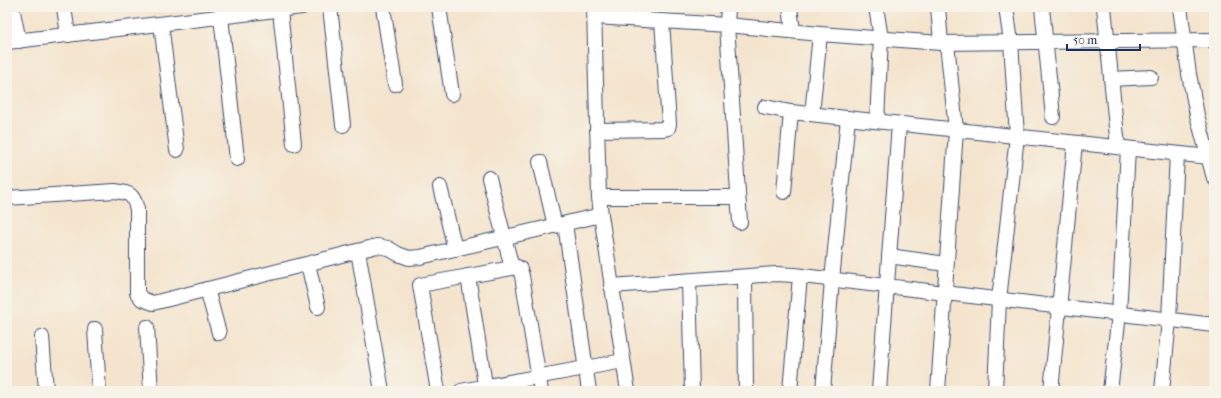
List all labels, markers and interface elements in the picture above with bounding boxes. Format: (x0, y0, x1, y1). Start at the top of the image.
scale bar (1067, 26, 1140, 52)
text: 50 m (1073, 33, 1097, 47)

